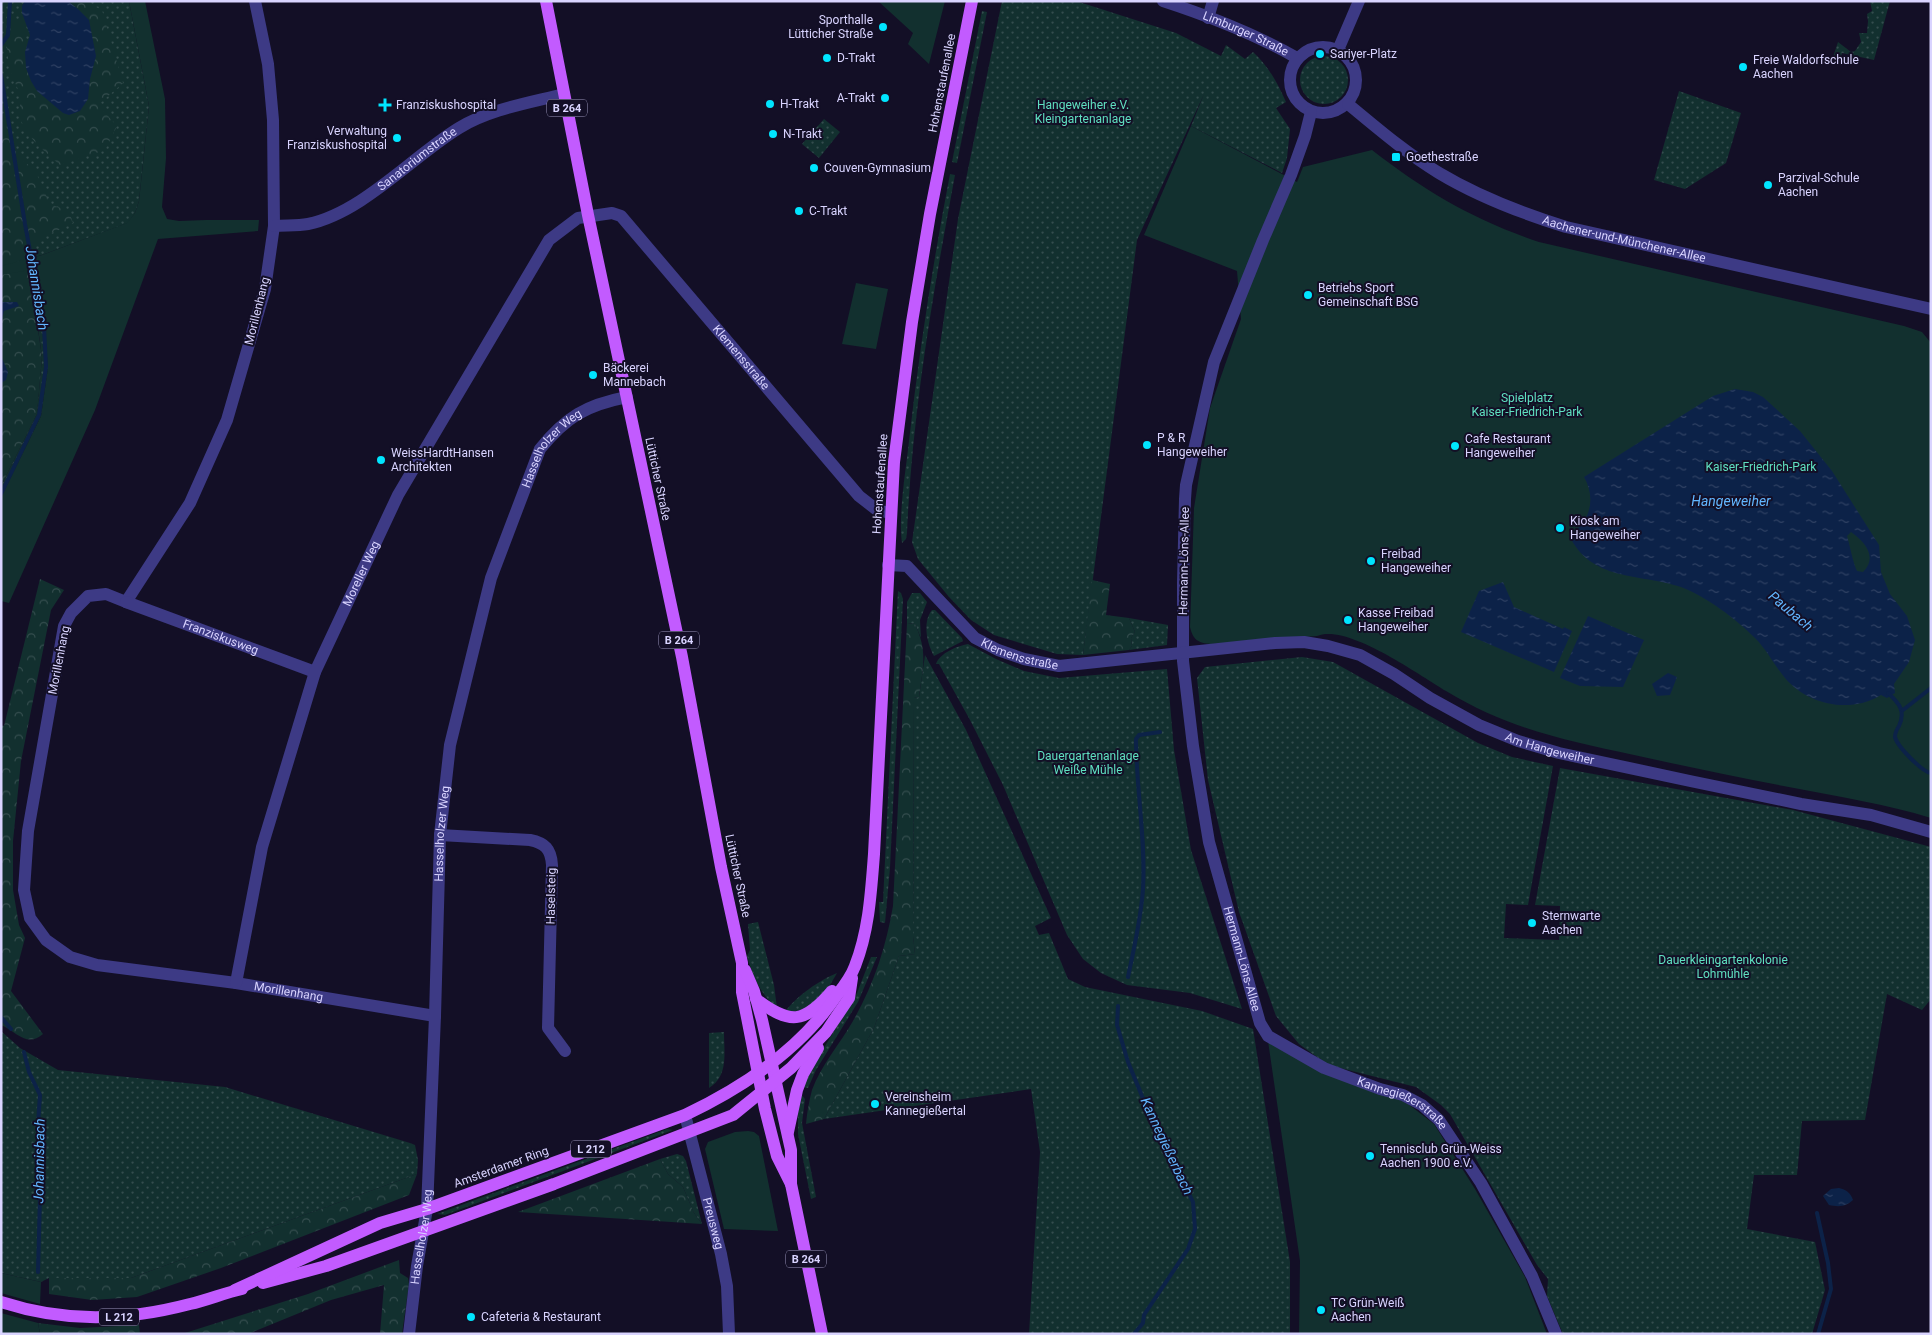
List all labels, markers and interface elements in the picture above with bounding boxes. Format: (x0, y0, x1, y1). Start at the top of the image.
street label: Limburger Straße (1201, 9, 1291, 59)
place label: Sporthalle Lütticher Straße (788, 13, 873, 41)
marker: Sporthalle Lütticher Straße (877, 21, 889, 33)
street label: Hohenstaufenallee (926, 32, 958, 134)
place label: Sariyer-Platz (1330, 47, 1397, 61)
marker: Sariyer-Platz (1314, 48, 1326, 60)
place label: D-Trakt (837, 51, 875, 65)
marker: D-Trakt (821, 52, 833, 64)
place label: Freie Waldorfschule Aachen (1753, 53, 1859, 81)
marker: Freie Waldorfschule Aachen (1737, 61, 1749, 73)
place label: A-Trakt (837, 91, 875, 105)
marker: A-Trakt (879, 92, 891, 104)
place label: H-Trakt (780, 97, 819, 111)
marker: Franziskushospital (378, 98, 392, 112)
place label: Franziskushospital (396, 98, 496, 112)
marker: H-Trakt (764, 98, 776, 110)
park label: Hangeweiher e.V. Kleingartenanlage (1035, 98, 1131, 126)
road number: B 264 (547, 100, 587, 116)
place label: Verwaltung Franziskushospital (287, 124, 387, 152)
street label: Sanatoriumstraße (375, 124, 459, 194)
place label: N-Trakt (783, 127, 822, 141)
marker: N-Trakt (767, 128, 779, 140)
marker: Verwaltung Franziskushospital (391, 132, 403, 144)
place label: Goethestraße (1406, 150, 1478, 164)
marker: Goethestraße (1390, 151, 1402, 163)
place label: Couven-Gymnasium (824, 161, 931, 175)
marker: Couven-Gymnasium (808, 162, 820, 174)
place label: Parzival-Schule Aachen (1778, 171, 1859, 199)
marker: Parzival-Schule Aachen (1762, 179, 1774, 191)
place label: C-Trakt (809, 204, 847, 218)
marker: C-Trakt (793, 205, 805, 217)
street label: Aachener-und-Münchener-Allee (1541, 213, 1707, 265)
water label: Johannisbach (22, 245, 52, 331)
street label: Morillenhang (242, 276, 272, 346)
place label: Betriebs Sport Gemeinschaft BSG (1318, 281, 1418, 309)
marker: Betriebs Sport Gemeinschaft BSG (1302, 289, 1314, 301)
street label: Klemensstraße (710, 322, 773, 393)
place label: Bäckerei Mannebach (603, 361, 666, 389)
marker: Bäckerei Mannebach (587, 369, 599, 381)
park label: Spielplatz Kaiser-Friedrich-Park (1472, 391, 1583, 419)
street label: Hasselholzer Weg (519, 406, 584, 490)
place label: P & R Hangeweiher (1157, 431, 1227, 459)
place label: Cafe Restaurant Hangeweiher (1465, 432, 1551, 460)
street label: Hohenstaufenallee (870, 433, 890, 535)
street label: Lütticher Straße (642, 436, 674, 522)
marker: P & R Hangeweiher (1141, 439, 1153, 451)
marker: Cafe Restaurant Hangeweiher (1449, 440, 1461, 452)
place label: WeissHardtHansen Architekten (391, 446, 494, 474)
marker: WeissHardtHansen Architekten (375, 454, 387, 466)
park label: Kaiser-Friedrich-Park (1706, 460, 1817, 474)
water label: Hangeweiher (1691, 493, 1771, 509)
street label: Hermann-Löns-Allee (1176, 507, 1192, 615)
place label: Kiosk am Hangeweiher (1570, 514, 1640, 542)
marker: Kiosk am Hangeweiher (1554, 522, 1566, 534)
street label: Moreller Weg (340, 539, 382, 609)
place label: Freibad Hangeweiher (1381, 547, 1451, 575)
marker: Freibad Hangeweiher (1365, 555, 1377, 567)
water label: Paubach (1766, 588, 1816, 634)
place label: Kasse Freibad Hangeweiher (1358, 606, 1434, 634)
marker: Kasse Freibad Hangeweiher (1342, 614, 1354, 626)
street label: Franziskusweg (181, 617, 260, 657)
street label: Morillenhang (45, 624, 73, 696)
road number: B 264 (659, 632, 699, 648)
street label: Klemensstraße (979, 635, 1059, 673)
street label: Am Hangeweiher (1503, 730, 1595, 767)
park label: Dauergartenanlage Weiße Mühle (1037, 749, 1139, 777)
street label: Hasselholzer Weg (432, 785, 452, 882)
street label: Lütticher Straße (722, 833, 754, 919)
street label: Haselsteig (544, 868, 558, 924)
street label: Hermann-Löns-Allee (1220, 905, 1263, 1013)
place label: Sternwarte Aachen (1542, 909, 1600, 937)
marker: Sternwarte Aachen (1526, 917, 1538, 929)
park label: Dauerkleingartenkolonie Lohmühle (1658, 953, 1788, 981)
street label: Morillenhang (253, 979, 324, 1004)
street label: Kannegießerstraße (1355, 1074, 1450, 1132)
place label: Vereinsheim Kannegießertal (885, 1090, 966, 1118)
water label: Kannegießerbach (1137, 1095, 1197, 1197)
marker: Vereinsheim Kannegießertal (869, 1098, 881, 1110)
water label: Johannisbach (30, 1118, 48, 1204)
road number: L 212 (571, 1140, 611, 1158)
place label: Tennisclub Grün-Weiss Aachen 1900 e.V. (1380, 1142, 1502, 1170)
street label: Amsterdamer Ring (452, 1143, 550, 1191)
marker: Tennisclub Grün-Weiss Aachen 1900 e.V. (1364, 1150, 1376, 1162)
street label: Hasselholzer Weg (408, 1189, 435, 1285)
street label: Preusweg (700, 1196, 726, 1251)
road number: B 264 (786, 1250, 826, 1268)
place label: TC Grün-Weiß Aachen (1331, 1296, 1404, 1324)
marker: TC Grün-Weiß Aachen (1315, 1304, 1327, 1316)
road number: L 212 (99, 1308, 139, 1325)
place label: Cafeteria & Restaurant (481, 1310, 601, 1324)
marker: Cafeteria & Restaurant (465, 1311, 477, 1323)

